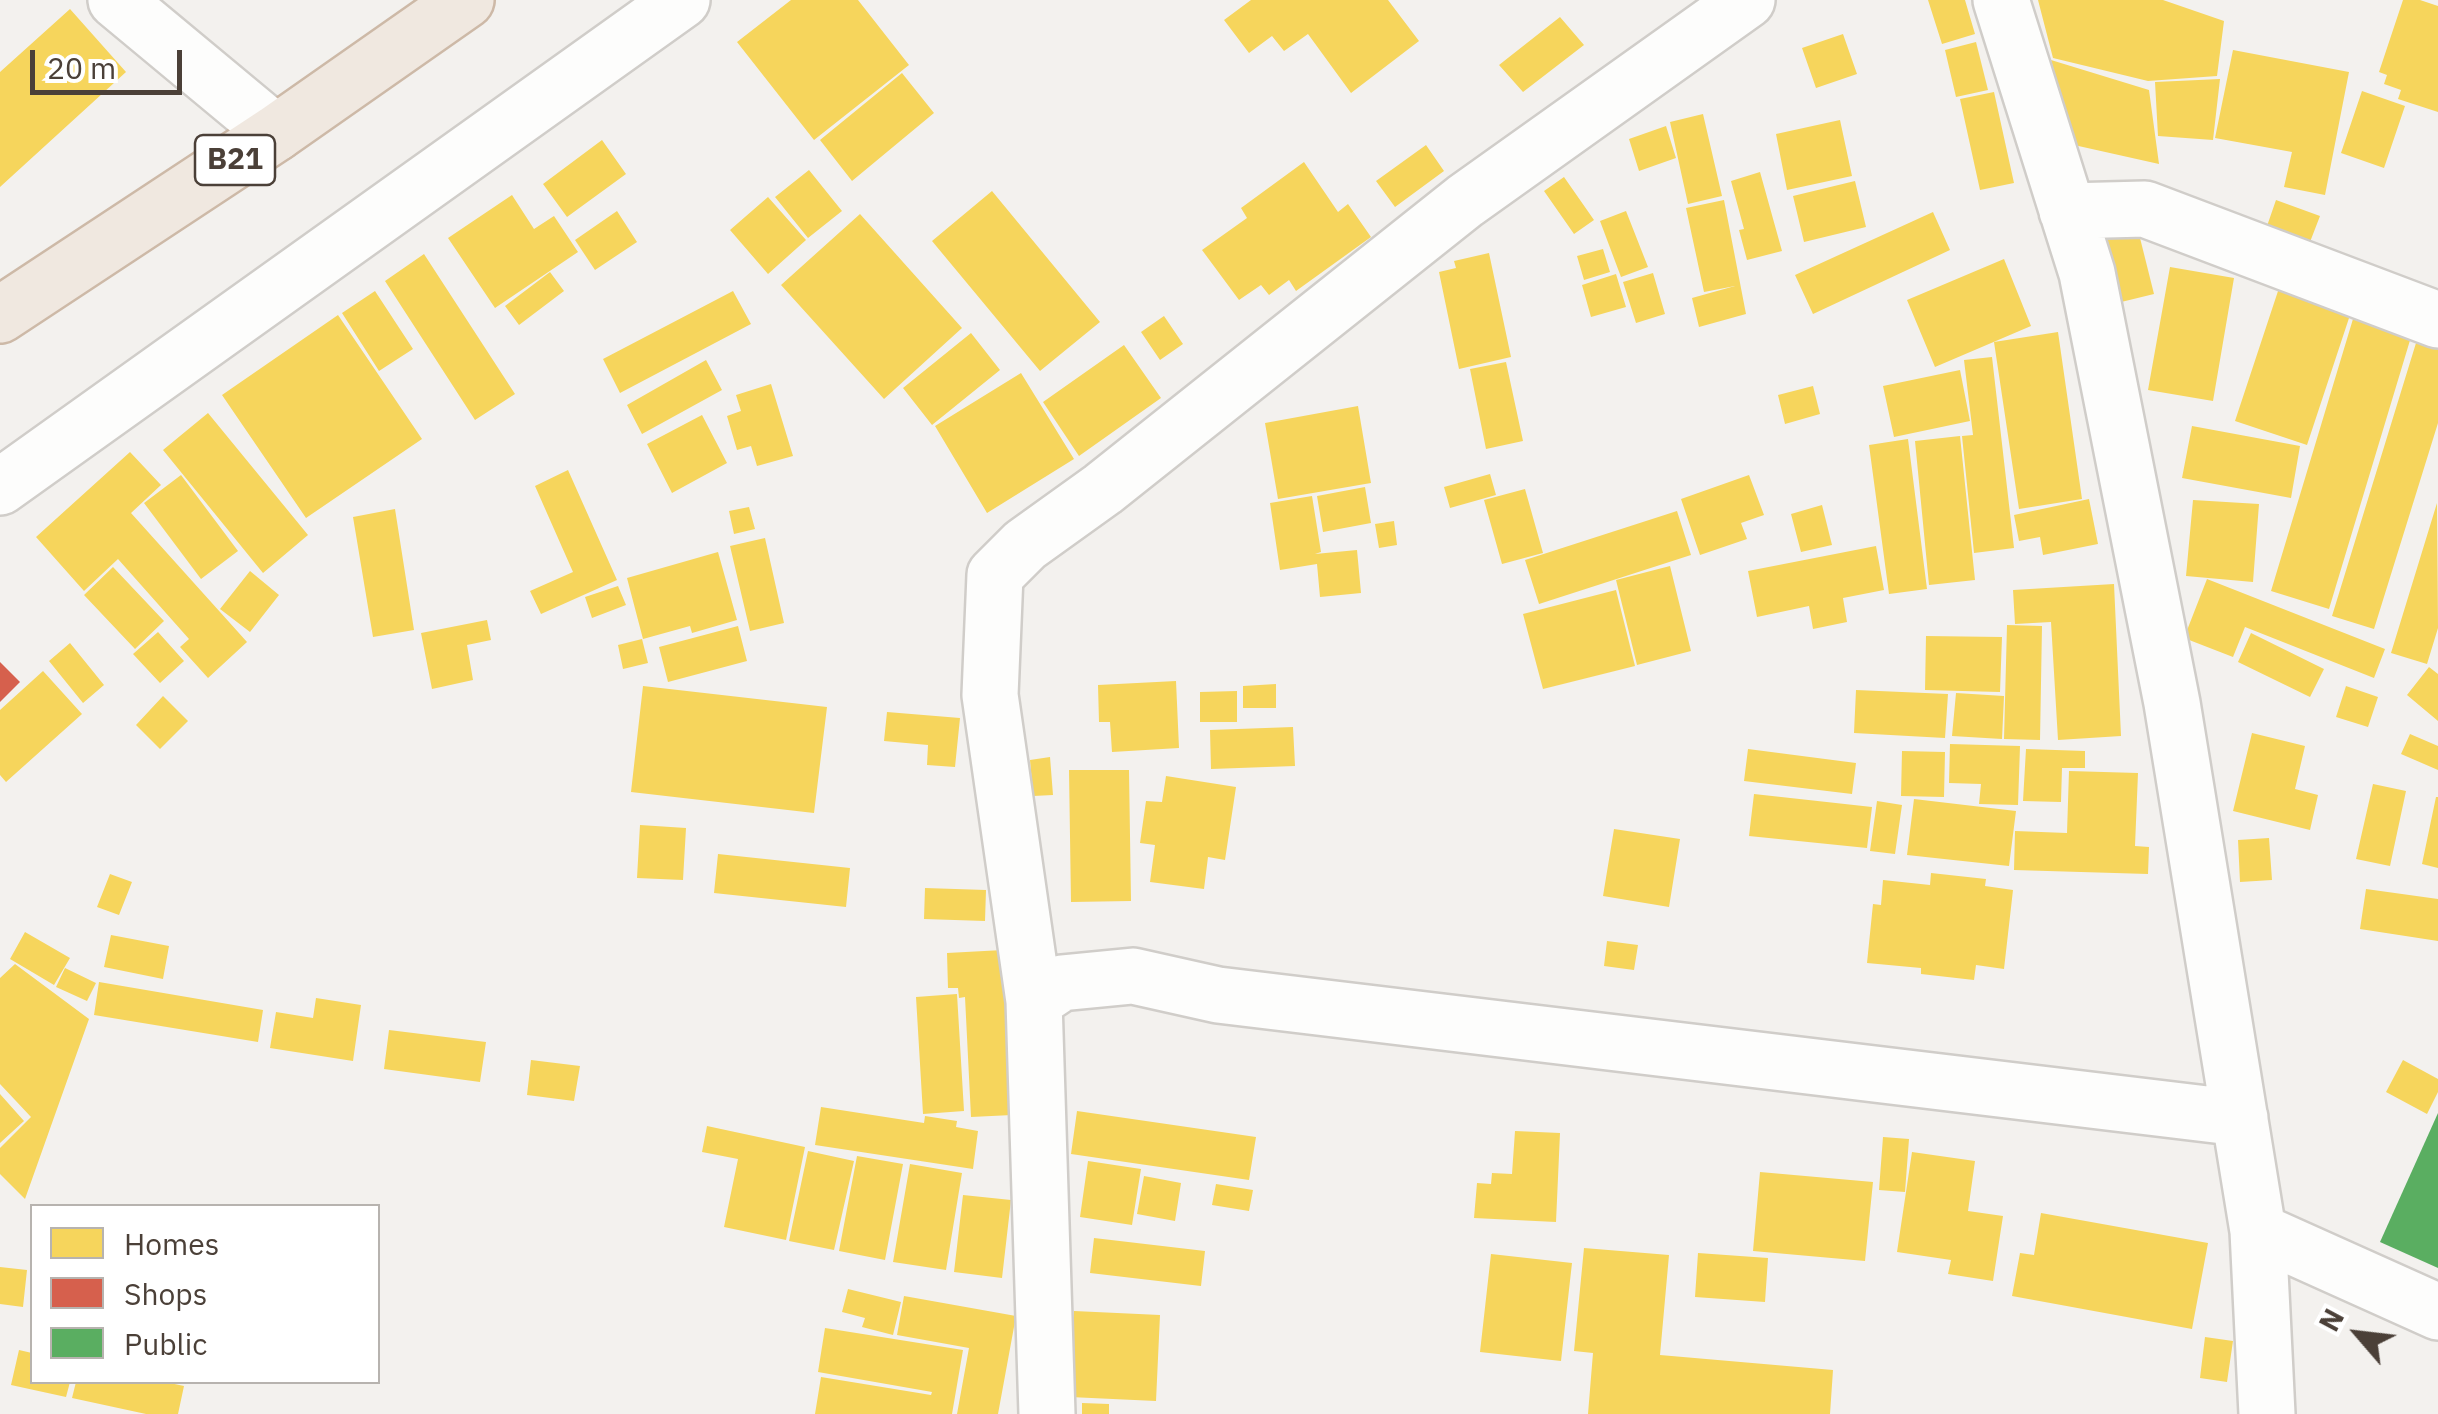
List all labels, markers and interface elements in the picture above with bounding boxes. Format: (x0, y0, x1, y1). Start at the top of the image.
scale bar (35, 30, 188, 92)
text: 20 m (47, 48, 116, 87)
road number: B21 (195, 135, 275, 185)
legend (30, 1204, 380, 1384)
text: Homes (124, 1224, 219, 1263)
text: Shops (124, 1274, 207, 1313)
north arrow (2308, 1284, 2408, 1384)
text: N (2310, 1302, 2352, 1337)
text: Public (124, 1324, 207, 1363)

